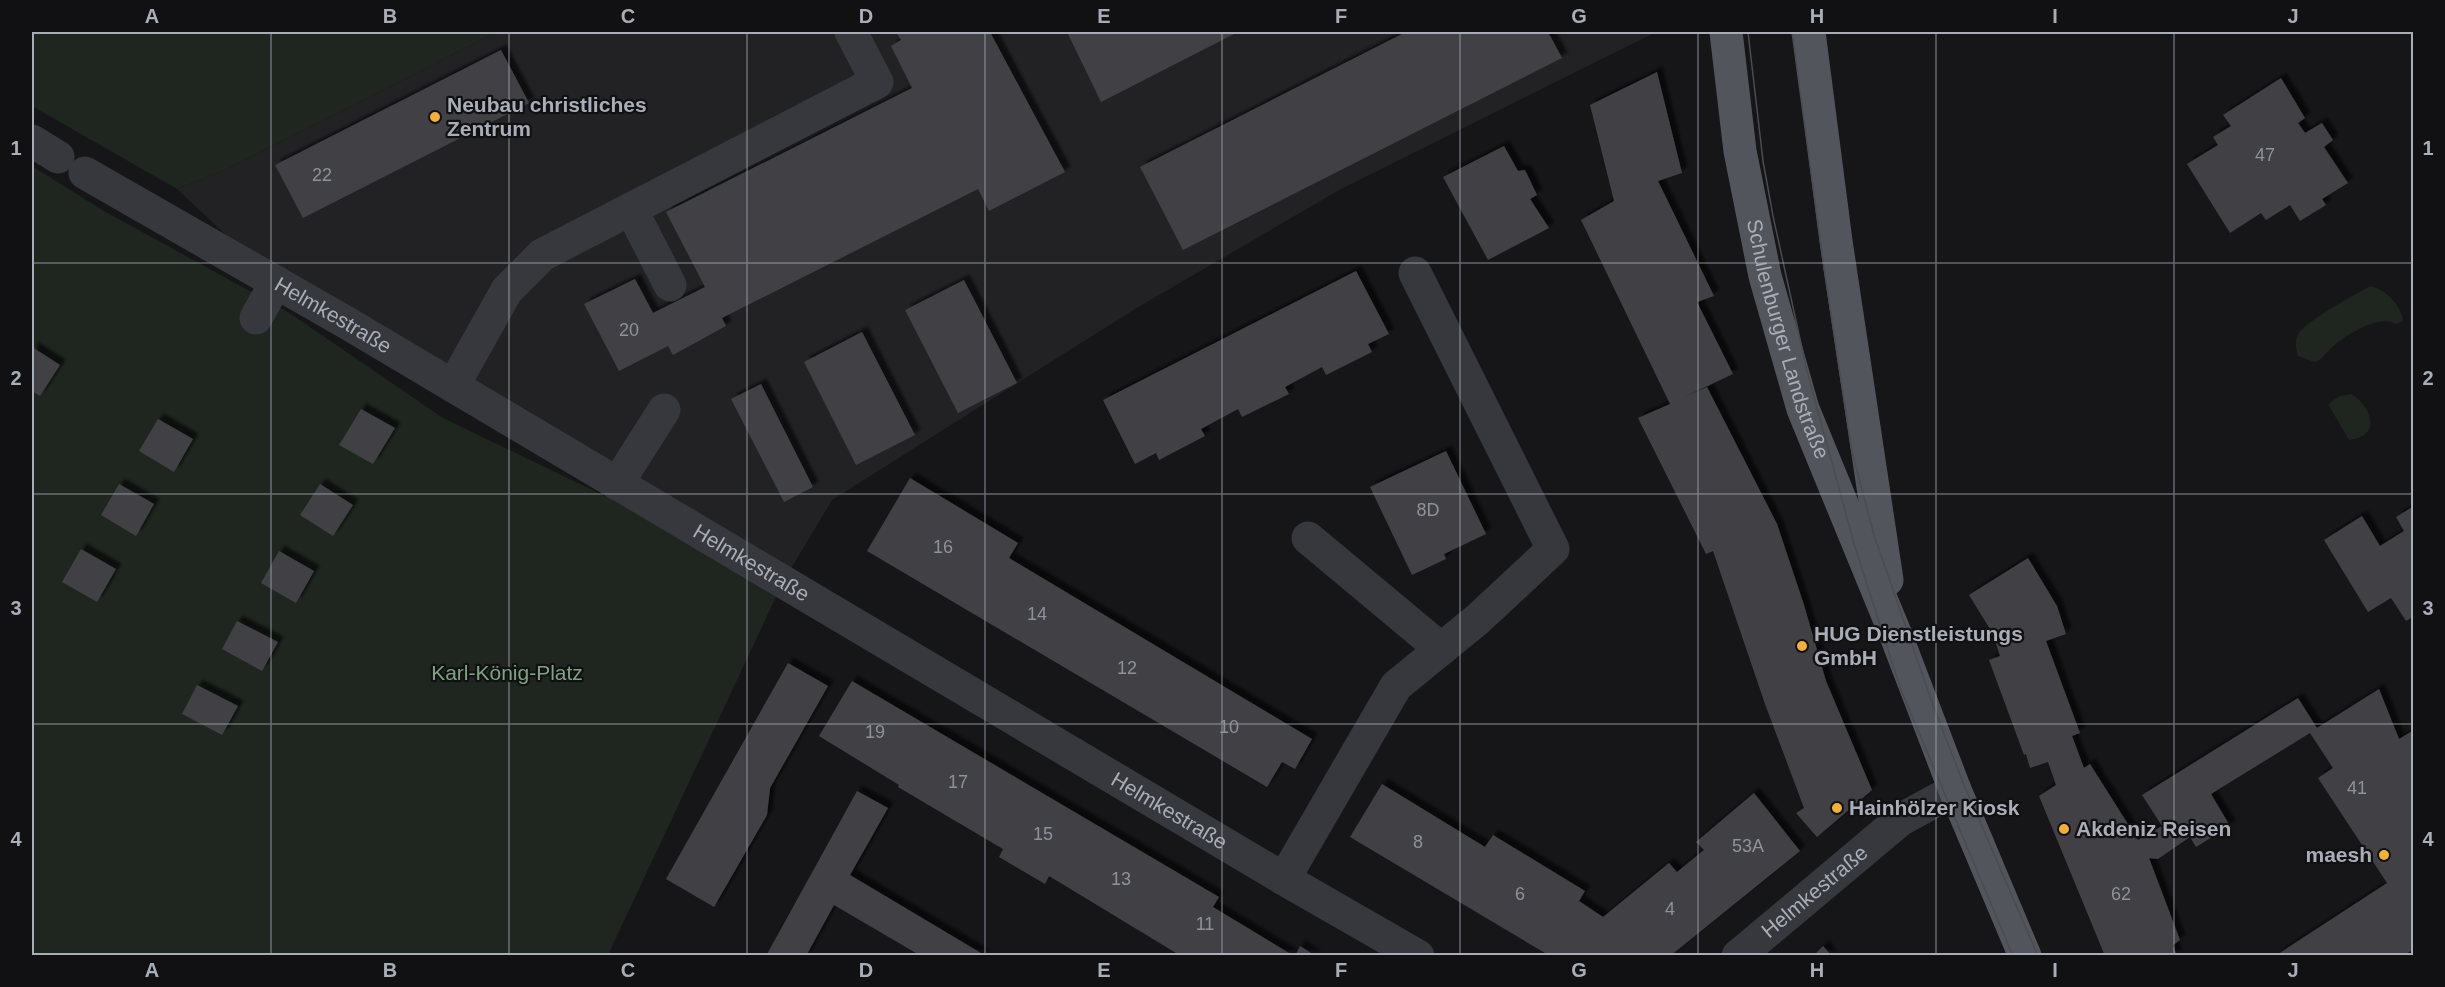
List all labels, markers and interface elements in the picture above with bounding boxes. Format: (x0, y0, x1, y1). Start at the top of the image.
text: A (145, 5, 159, 27)
text: B (383, 5, 397, 27)
text: C (621, 5, 635, 27)
text: D (859, 5, 873, 27)
text: E (1097, 5, 1111, 27)
text: F (1335, 5, 1347, 27)
text: G (1571, 5, 1587, 27)
text: H (1810, 5, 1824, 27)
text: I (2052, 5, 2058, 27)
text: J (2287, 5, 2299, 27)
place label: Neubau christliches Zentrum (447, 93, 647, 140)
marker: Neubau christliches Zentrum (428, 110, 442, 124)
text: 1 (10, 137, 22, 159)
text: 1 (2422, 137, 2434, 159)
house number: 47 (2255, 145, 2275, 165)
house number: 22 (312, 165, 332, 185)
street label: Schulenburger Landstraße (1743, 217, 1834, 462)
street label: Helmkestraße (271, 272, 396, 358)
house number: 20 (619, 320, 639, 340)
text: 2 (10, 367, 22, 389)
text: 2 (2422, 367, 2434, 389)
house number: 8D (1416, 500, 1440, 520)
street label: Helmkestraße (689, 519, 814, 606)
house number: 16 (933, 537, 953, 557)
text: 3 (10, 597, 22, 619)
text: 3 (2422, 597, 2434, 619)
house number: 14 (1027, 604, 1047, 624)
place label: HUG Dienstleistungs GmbH (1814, 622, 2023, 669)
marker: HUG Dienstleistungs GmbH (1795, 639, 1809, 653)
house number: 12 (1117, 658, 1137, 678)
park label: Karl-König-Platz (431, 661, 583, 684)
house number: 10 (1219, 717, 1239, 737)
house number: 19 (865, 722, 885, 742)
street label: Helmkestraße (1107, 767, 1232, 854)
house number: 17 (948, 772, 968, 792)
house number: 41 (2347, 778, 2367, 798)
place label: Hainhölzer Kiosk (1849, 796, 2020, 819)
marker: Hainhölzer Kiosk (1830, 801, 1844, 815)
place label: Akdeniz Reisen (2076, 817, 2231, 840)
marker: Akdeniz Reisen (2057, 822, 2071, 836)
house number: 15 (1033, 824, 1053, 844)
text: 4 (10, 828, 22, 850)
text: 4 (2422, 828, 2434, 850)
house number: 8 (1413, 832, 1423, 852)
house number: 53A (1732, 836, 1764, 856)
street label: Helmkestraße (1757, 840, 1872, 942)
place label: maesh (2305, 843, 2372, 866)
marker: maesh (2377, 848, 2391, 862)
house number: 13 (1111, 869, 1131, 889)
house number: 6 (1515, 884, 1525, 904)
house number: 62 (2111, 884, 2131, 904)
house number: 4 (1665, 899, 1675, 919)
house number: 11 (1196, 914, 1214, 934)
text: A (145, 959, 159, 981)
text: B (383, 959, 397, 981)
text: C (621, 959, 635, 981)
text: D (859, 959, 873, 981)
text: E (1097, 959, 1111, 981)
text: F (1335, 959, 1347, 981)
text: G (1571, 959, 1587, 981)
text: H (1810, 959, 1824, 981)
text: I (2052, 959, 2058, 981)
text: J (2287, 959, 2299, 981)

